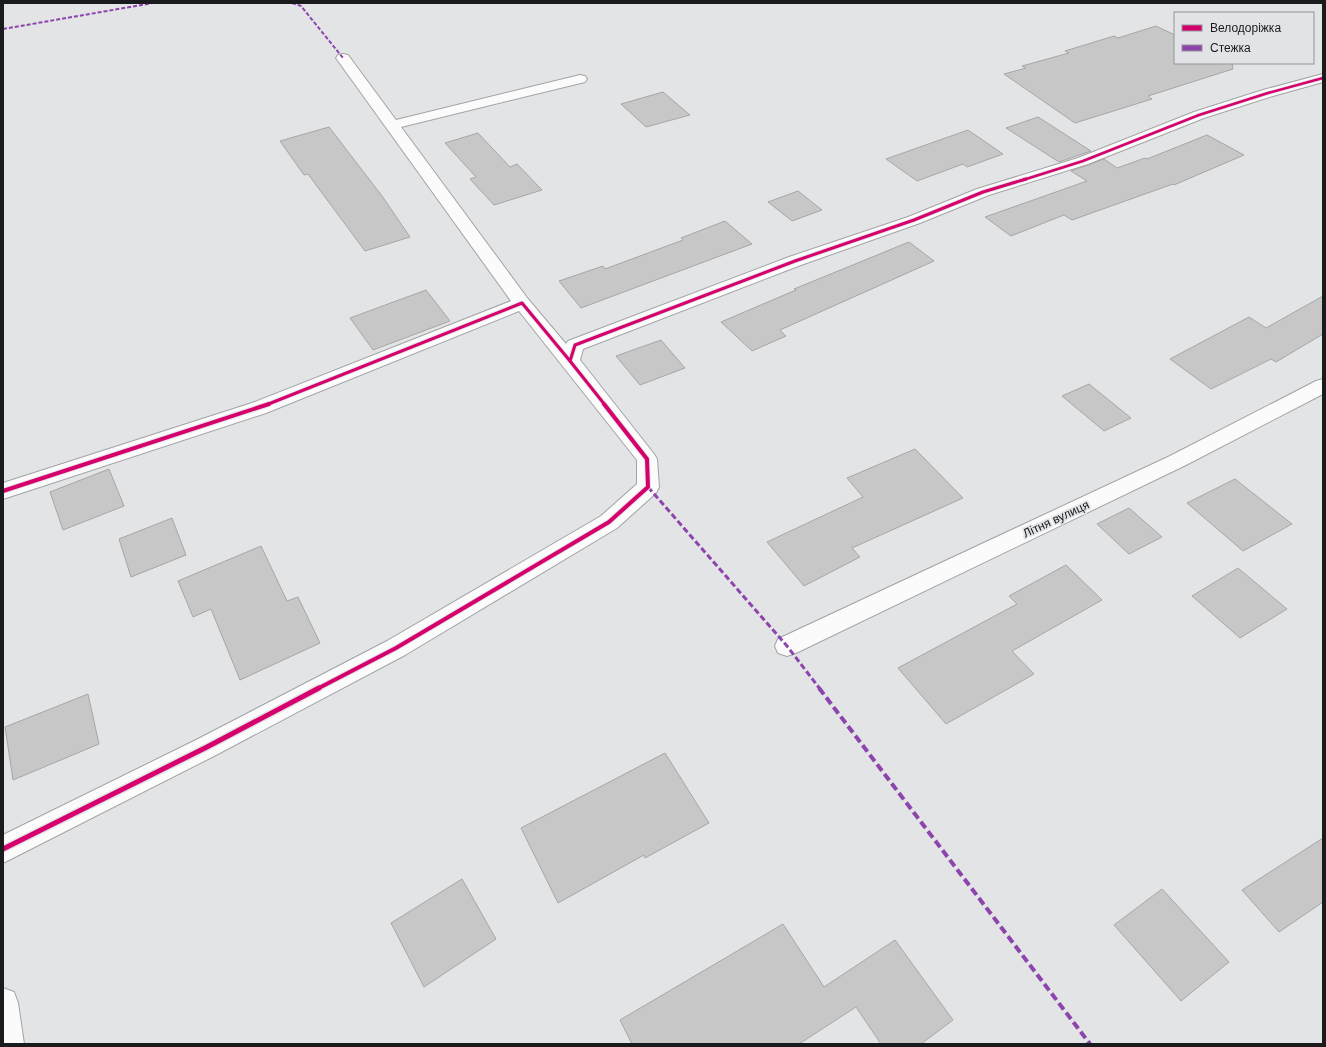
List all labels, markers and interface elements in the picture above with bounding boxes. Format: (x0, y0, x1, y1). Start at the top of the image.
legend (1174, 12, 1314, 64)
text: Велодоріжка (1210, 21, 1281, 35)
text: Стежка (1210, 41, 1251, 55)
street label: Літня вулиця (1021, 498, 1091, 540)

